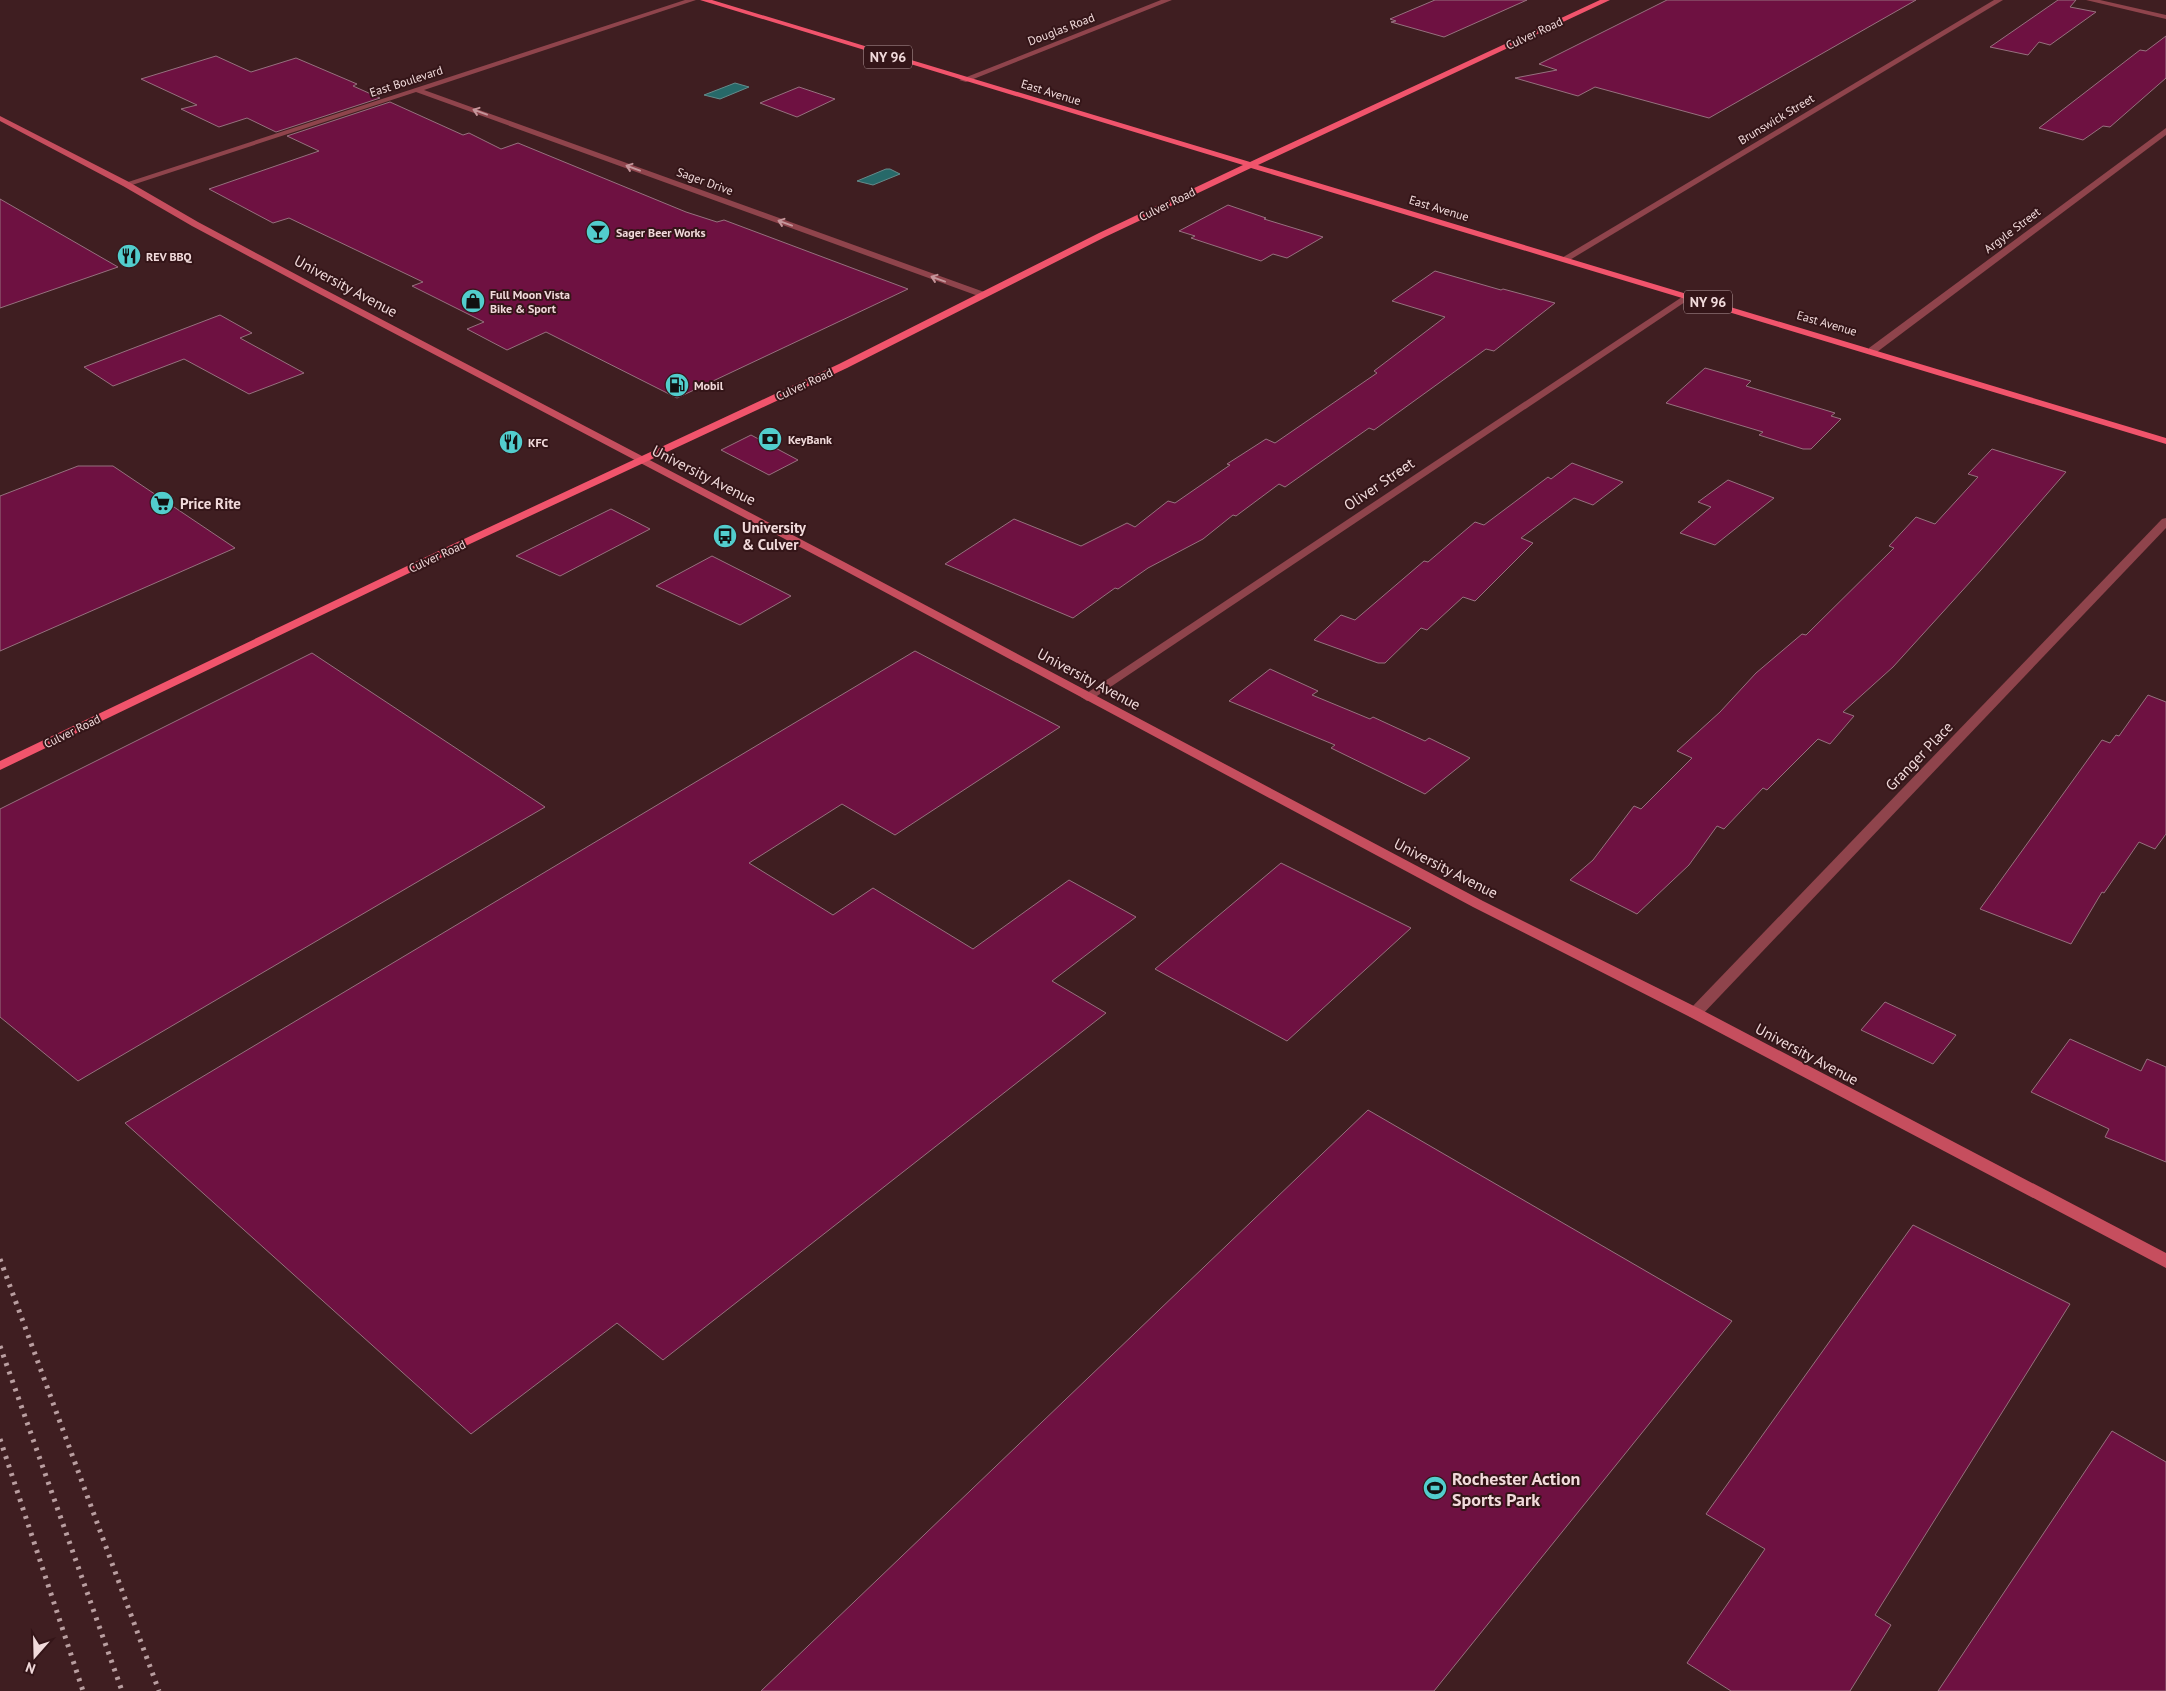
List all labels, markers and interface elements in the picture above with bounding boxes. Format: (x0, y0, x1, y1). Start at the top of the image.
street label: Douglas Road (1025, 9, 1097, 49)
street label: Culver Road (1503, 13, 1565, 53)
road number: NY 96 (864, 46, 912, 68)
street label: East Boulevard (367, 62, 445, 100)
street label: East Avenue (1019, 76, 1083, 108)
street label: Brunswick Street (1735, 90, 1817, 148)
one-way arrow (473, 107, 488, 116)
one-way arrow (625, 163, 641, 172)
street label: Sager Drive (675, 164, 735, 198)
street label: Culver Road (1136, 184, 1198, 224)
street label: East Avenue (1407, 192, 1471, 224)
street label: Argyle Street (1981, 204, 2043, 256)
one-way arrow (778, 218, 794, 227)
bar icon: Sager Beer Works (585, 219, 611, 245)
place label: Sager Beer Works (616, 225, 706, 240)
restaurant icon: REV BBQ (116, 243, 142, 269)
place label: REV BBQ (146, 249, 193, 264)
street label: University Avenue (291, 251, 401, 321)
one-way arrow (931, 274, 946, 283)
place label: Full Moon Vista Bike & Sport (490, 287, 570, 316)
shop icon: Full Moon Vista Bike & Sport (460, 288, 486, 314)
road number: NY 96 (1684, 290, 1732, 314)
street label: East Avenue (1795, 307, 1859, 339)
street label: Culver Road (773, 364, 835, 404)
fuel station icon: Mobil (664, 372, 690, 398)
place label: Mobil (694, 378, 724, 393)
bank icon: KeyBank (757, 426, 783, 452)
restaurant icon: KFC (498, 429, 524, 455)
place label: KeyBank (788, 432, 832, 447)
place label: KFC (528, 435, 549, 450)
street label: University Avenue (649, 441, 759, 509)
street label: Oliver Street (1340, 454, 1418, 514)
supermarket icon: Price Rite (149, 490, 175, 516)
place label: Price Rite (180, 494, 241, 513)
place label: University & Culver (742, 518, 807, 554)
bus stop icon: University & Culver (712, 523, 738, 549)
street label: Culver Road (406, 536, 468, 576)
street label: University Avenue (1034, 644, 1144, 714)
street label: Culver Road (41, 711, 103, 751)
street label: Granger Place (1881, 717, 1957, 795)
street label: University Avenue (1391, 834, 1501, 902)
street label: University Avenue (1752, 1019, 1862, 1089)
place label: Rochester Action Sports Park (1452, 1467, 1580, 1511)
sports icon: Rochester Action Sports Park (1422, 1475, 1448, 1501)
north arrow (10, 1631, 60, 1681)
text: N (23, 1658, 38, 1678)

